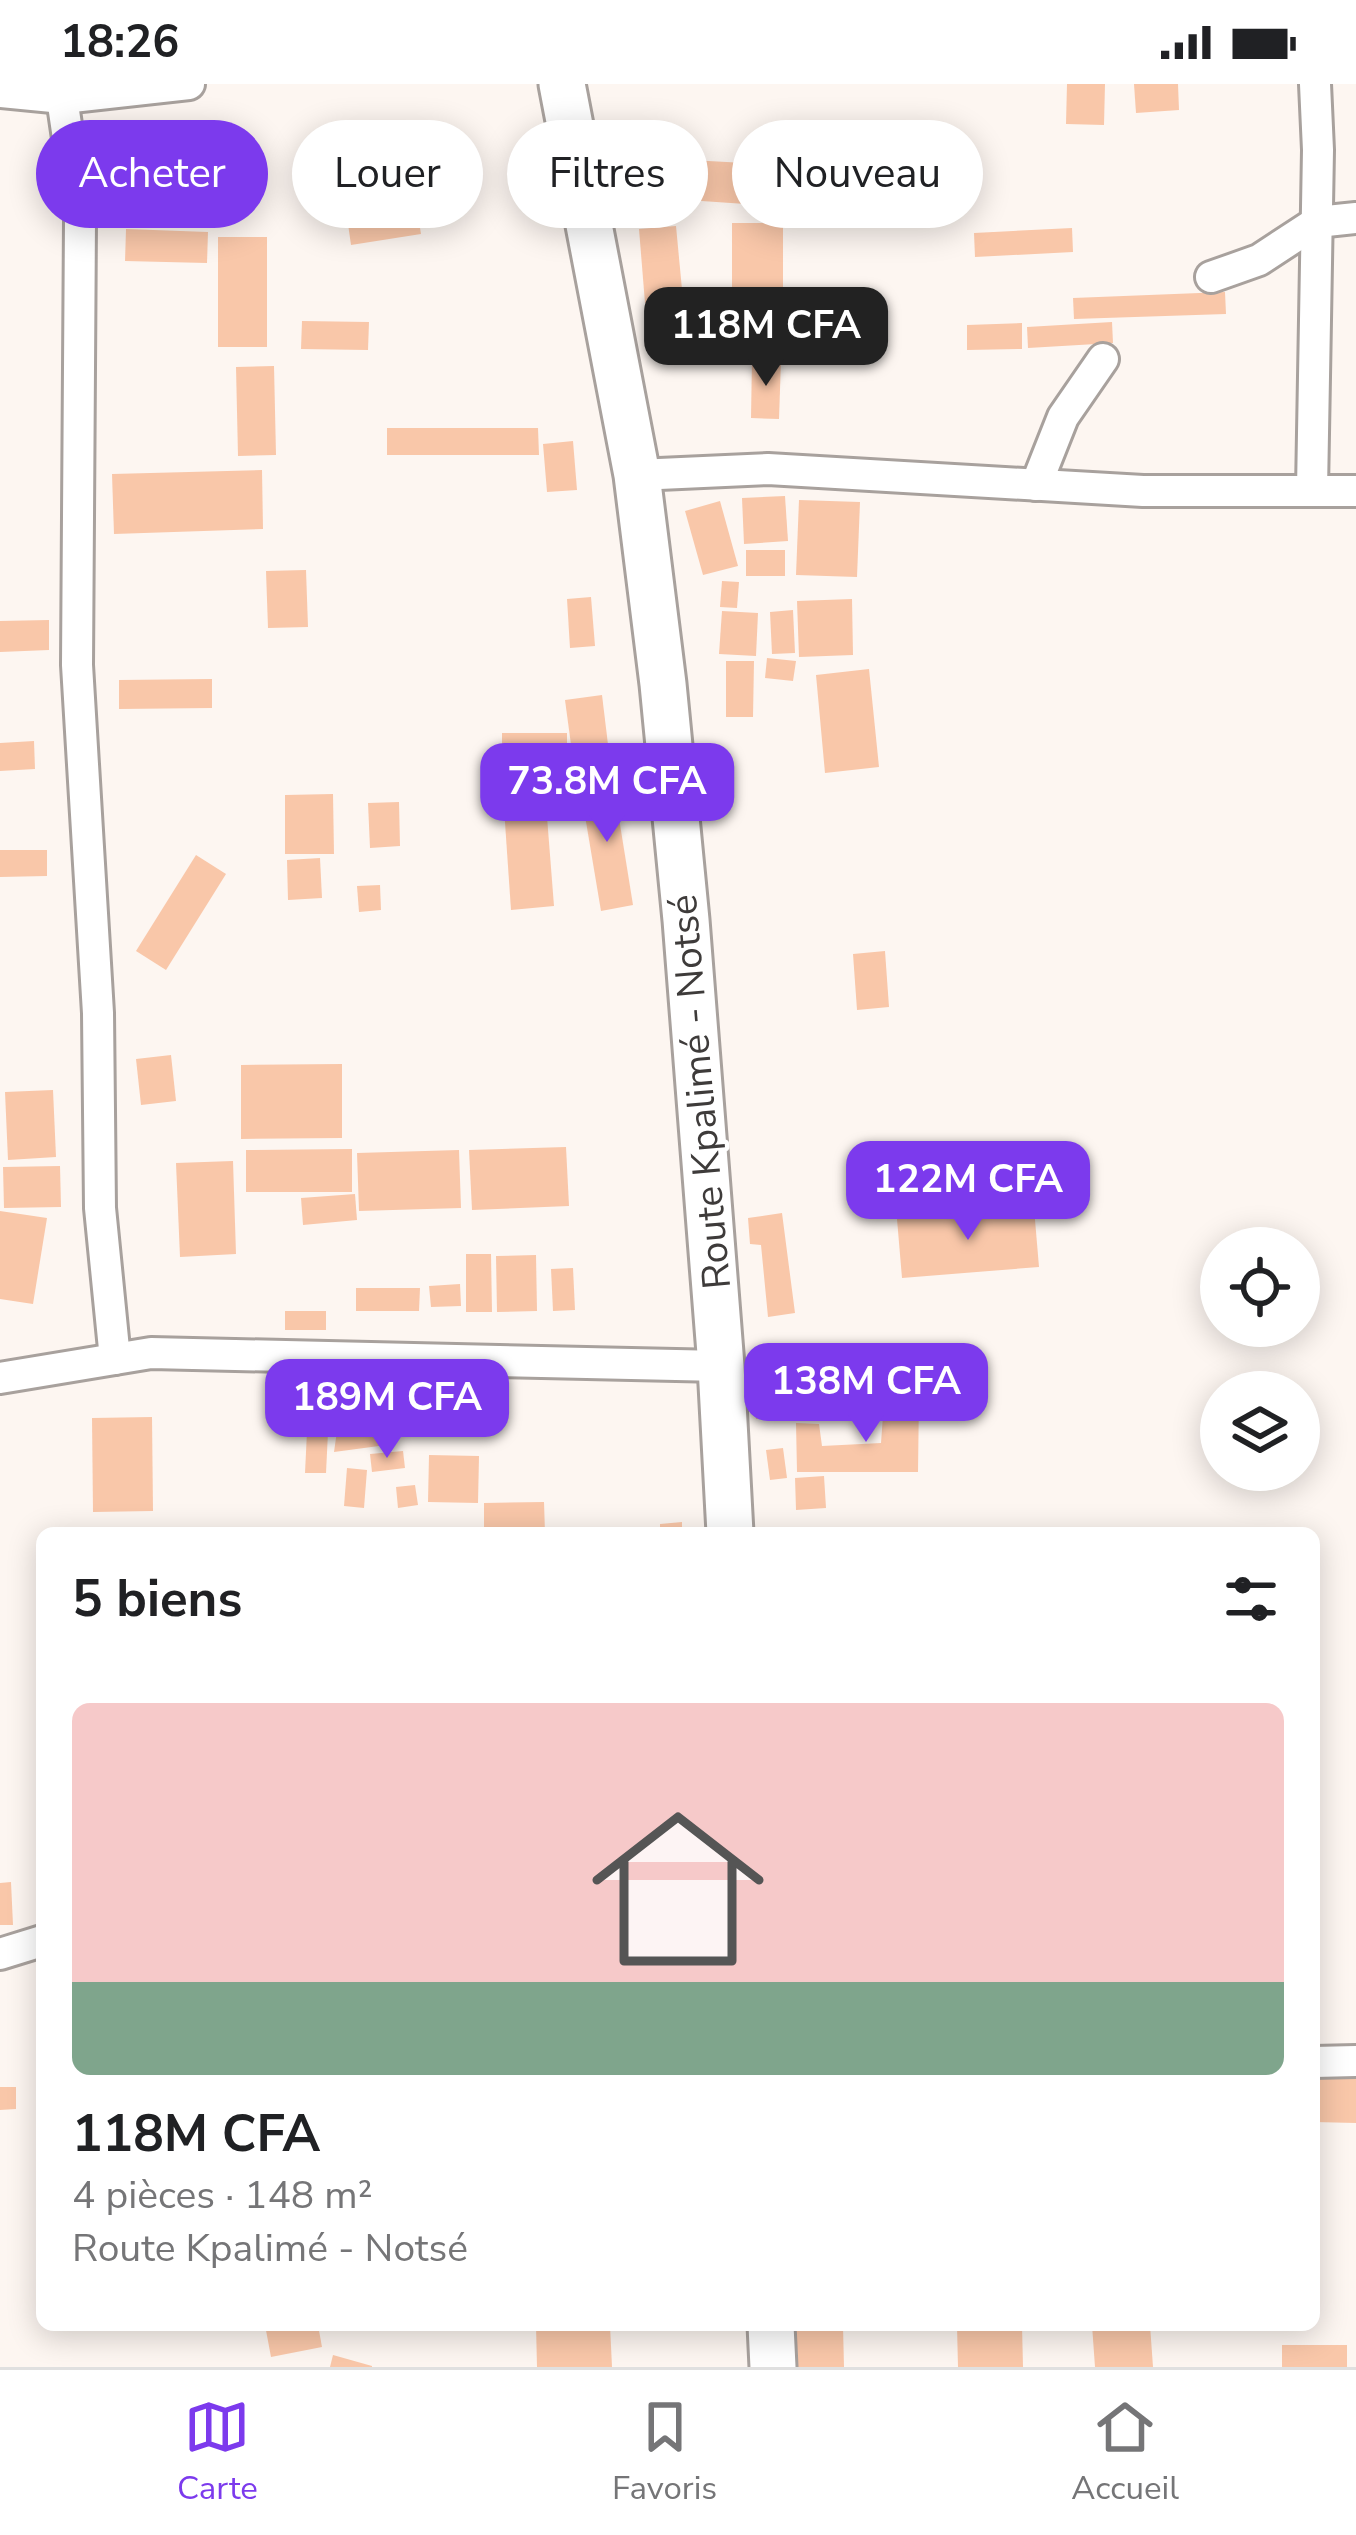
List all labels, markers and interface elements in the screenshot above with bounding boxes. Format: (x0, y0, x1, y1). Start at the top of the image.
text: 18:26 (60, 12, 179, 73)
chip: Acheter (36, 120, 268, 228)
chip: Louer (292, 120, 483, 228)
chip: Filtres (507, 120, 708, 228)
chip: Nouveau (732, 120, 983, 228)
pin: 118M CFA (642, 287, 890, 389)
text: 118M CFA (671, 299, 861, 352)
pin: 73.8M CFA (470, 743, 744, 845)
text: 73.8M CFA (507, 755, 707, 808)
street label: Route Kpalimé - Notsé (657, 892, 744, 1291)
pin: 122M CFA (844, 1141, 1092, 1243)
text: 122M CFA (873, 1153, 1063, 1206)
map controls (1200, 1227, 1320, 1491)
button: locate (1200, 1227, 1320, 1347)
pin: 138M CFA (742, 1343, 990, 1445)
text: 138M CFA (771, 1355, 961, 1408)
pin: 189M CFA (263, 1359, 511, 1461)
text: 189M CFA (292, 1371, 482, 1424)
button: layers (1200, 1371, 1320, 1491)
text: 5 biens (72, 1564, 242, 1634)
icon: filters (1218, 1566, 1284, 1632)
icon: home (570, 1781, 786, 1997)
text: 118M CFA (72, 2099, 320, 2169)
text: 4 pièces · 148 m² (72, 2169, 373, 2222)
text: Route Kpalimé - Notsé (72, 2222, 468, 2275)
tab: Carte (177, 2394, 258, 2511)
tab: Favoris (612, 2394, 717, 2511)
tab: Accueil (1071, 2394, 1179, 2511)

